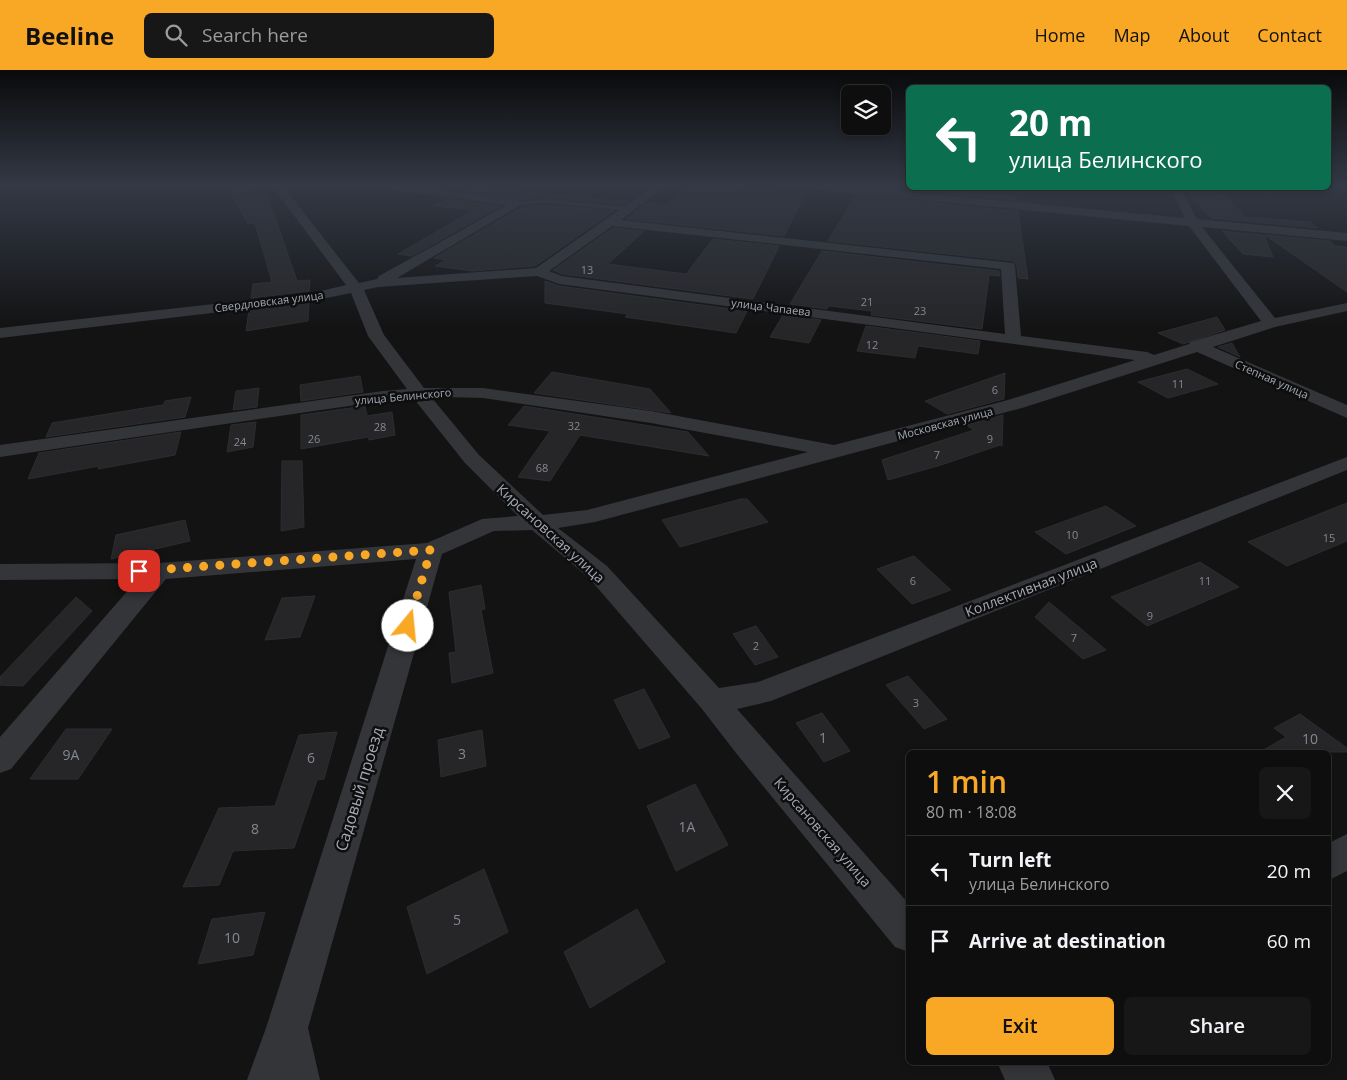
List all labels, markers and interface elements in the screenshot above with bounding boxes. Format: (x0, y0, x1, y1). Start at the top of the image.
search box (144, 13, 494, 58)
text: Beeline (25, 19, 114, 52)
icon: search (162, 21, 190, 49)
text: Search here (202, 22, 308, 48)
text: Home (1035, 23, 1085, 47)
text: Map (1113, 23, 1151, 47)
text: About (1179, 23, 1229, 47)
text: Contact (1257, 23, 1322, 47)
map controls (841, 85, 891, 135)
button: layers (841, 85, 891, 135)
text: 20 m (1009, 99, 1092, 146)
icon: left (926, 105, 991, 170)
text: улица Белинского (1009, 144, 1202, 174)
house number: 13 (581, 262, 593, 277)
street label: Свердловская улица (214, 287, 324, 315)
house number: 21 (861, 294, 873, 309)
street label: улица Чапаева (730, 295, 812, 319)
house number: 23 (914, 303, 926, 318)
house number: 12 (866, 337, 878, 352)
street label: Степная улица (1233, 356, 1311, 402)
house number: 11 (1172, 376, 1184, 391)
house number: 6 (992, 382, 998, 397)
street label: улица Белинского (354, 384, 452, 408)
street label: Московская улица (896, 403, 994, 443)
house number: 32 (568, 418, 580, 433)
house number: 28 (374, 419, 386, 434)
house number: 26 (308, 431, 320, 446)
house number: 9 (987, 431, 993, 446)
house number: 24 (234, 434, 247, 449)
house number: 7 (934, 447, 940, 462)
house number: 68 (536, 460, 548, 475)
street label: Кирсановская улица (493, 479, 609, 587)
house number: 10 (1066, 527, 1078, 542)
house number: 15 (1323, 530, 1335, 545)
pin (118, 550, 160, 592)
street label: Коллективная улица (962, 553, 1100, 621)
icon: arrive (125, 557, 153, 585)
house number: 6 (910, 573, 916, 588)
house number: 11 (1199, 573, 1211, 588)
position arrow (381, 599, 433, 651)
house number: 9 (1147, 608, 1153, 623)
house number: 7 (1071, 630, 1077, 645)
house number: 2 (753, 638, 759, 653)
house number: 3 (913, 695, 919, 710)
street label: Садовый проезд (330, 724, 388, 854)
house number: 1 (819, 728, 827, 747)
house number: 10 (1302, 729, 1318, 748)
house number: 3 (458, 744, 466, 763)
house number: 9А (63, 745, 80, 764)
house number: 6 (307, 748, 315, 767)
text: 1 min (926, 761, 1007, 802)
button: close (1259, 767, 1311, 819)
street label: Кирсановская улица (770, 773, 876, 891)
text: 80 m · 18:08 (926, 801, 1017, 823)
house number: 1А (679, 817, 696, 836)
house number: 8 (251, 819, 259, 838)
text: Turn left (969, 847, 1051, 873)
icon: left (926, 857, 954, 885)
text: 20 m (1267, 858, 1311, 884)
text: улица Белинского (969, 873, 1110, 895)
house number: 5 (453, 910, 461, 929)
icon: arrive (926, 927, 954, 955)
house number: 10 (224, 928, 240, 947)
text: Arrive at destination (969, 928, 1166, 954)
text: 60 m (1267, 928, 1311, 954)
button: Exit (926, 997, 1114, 1055)
button: Share (1124, 997, 1311, 1055)

